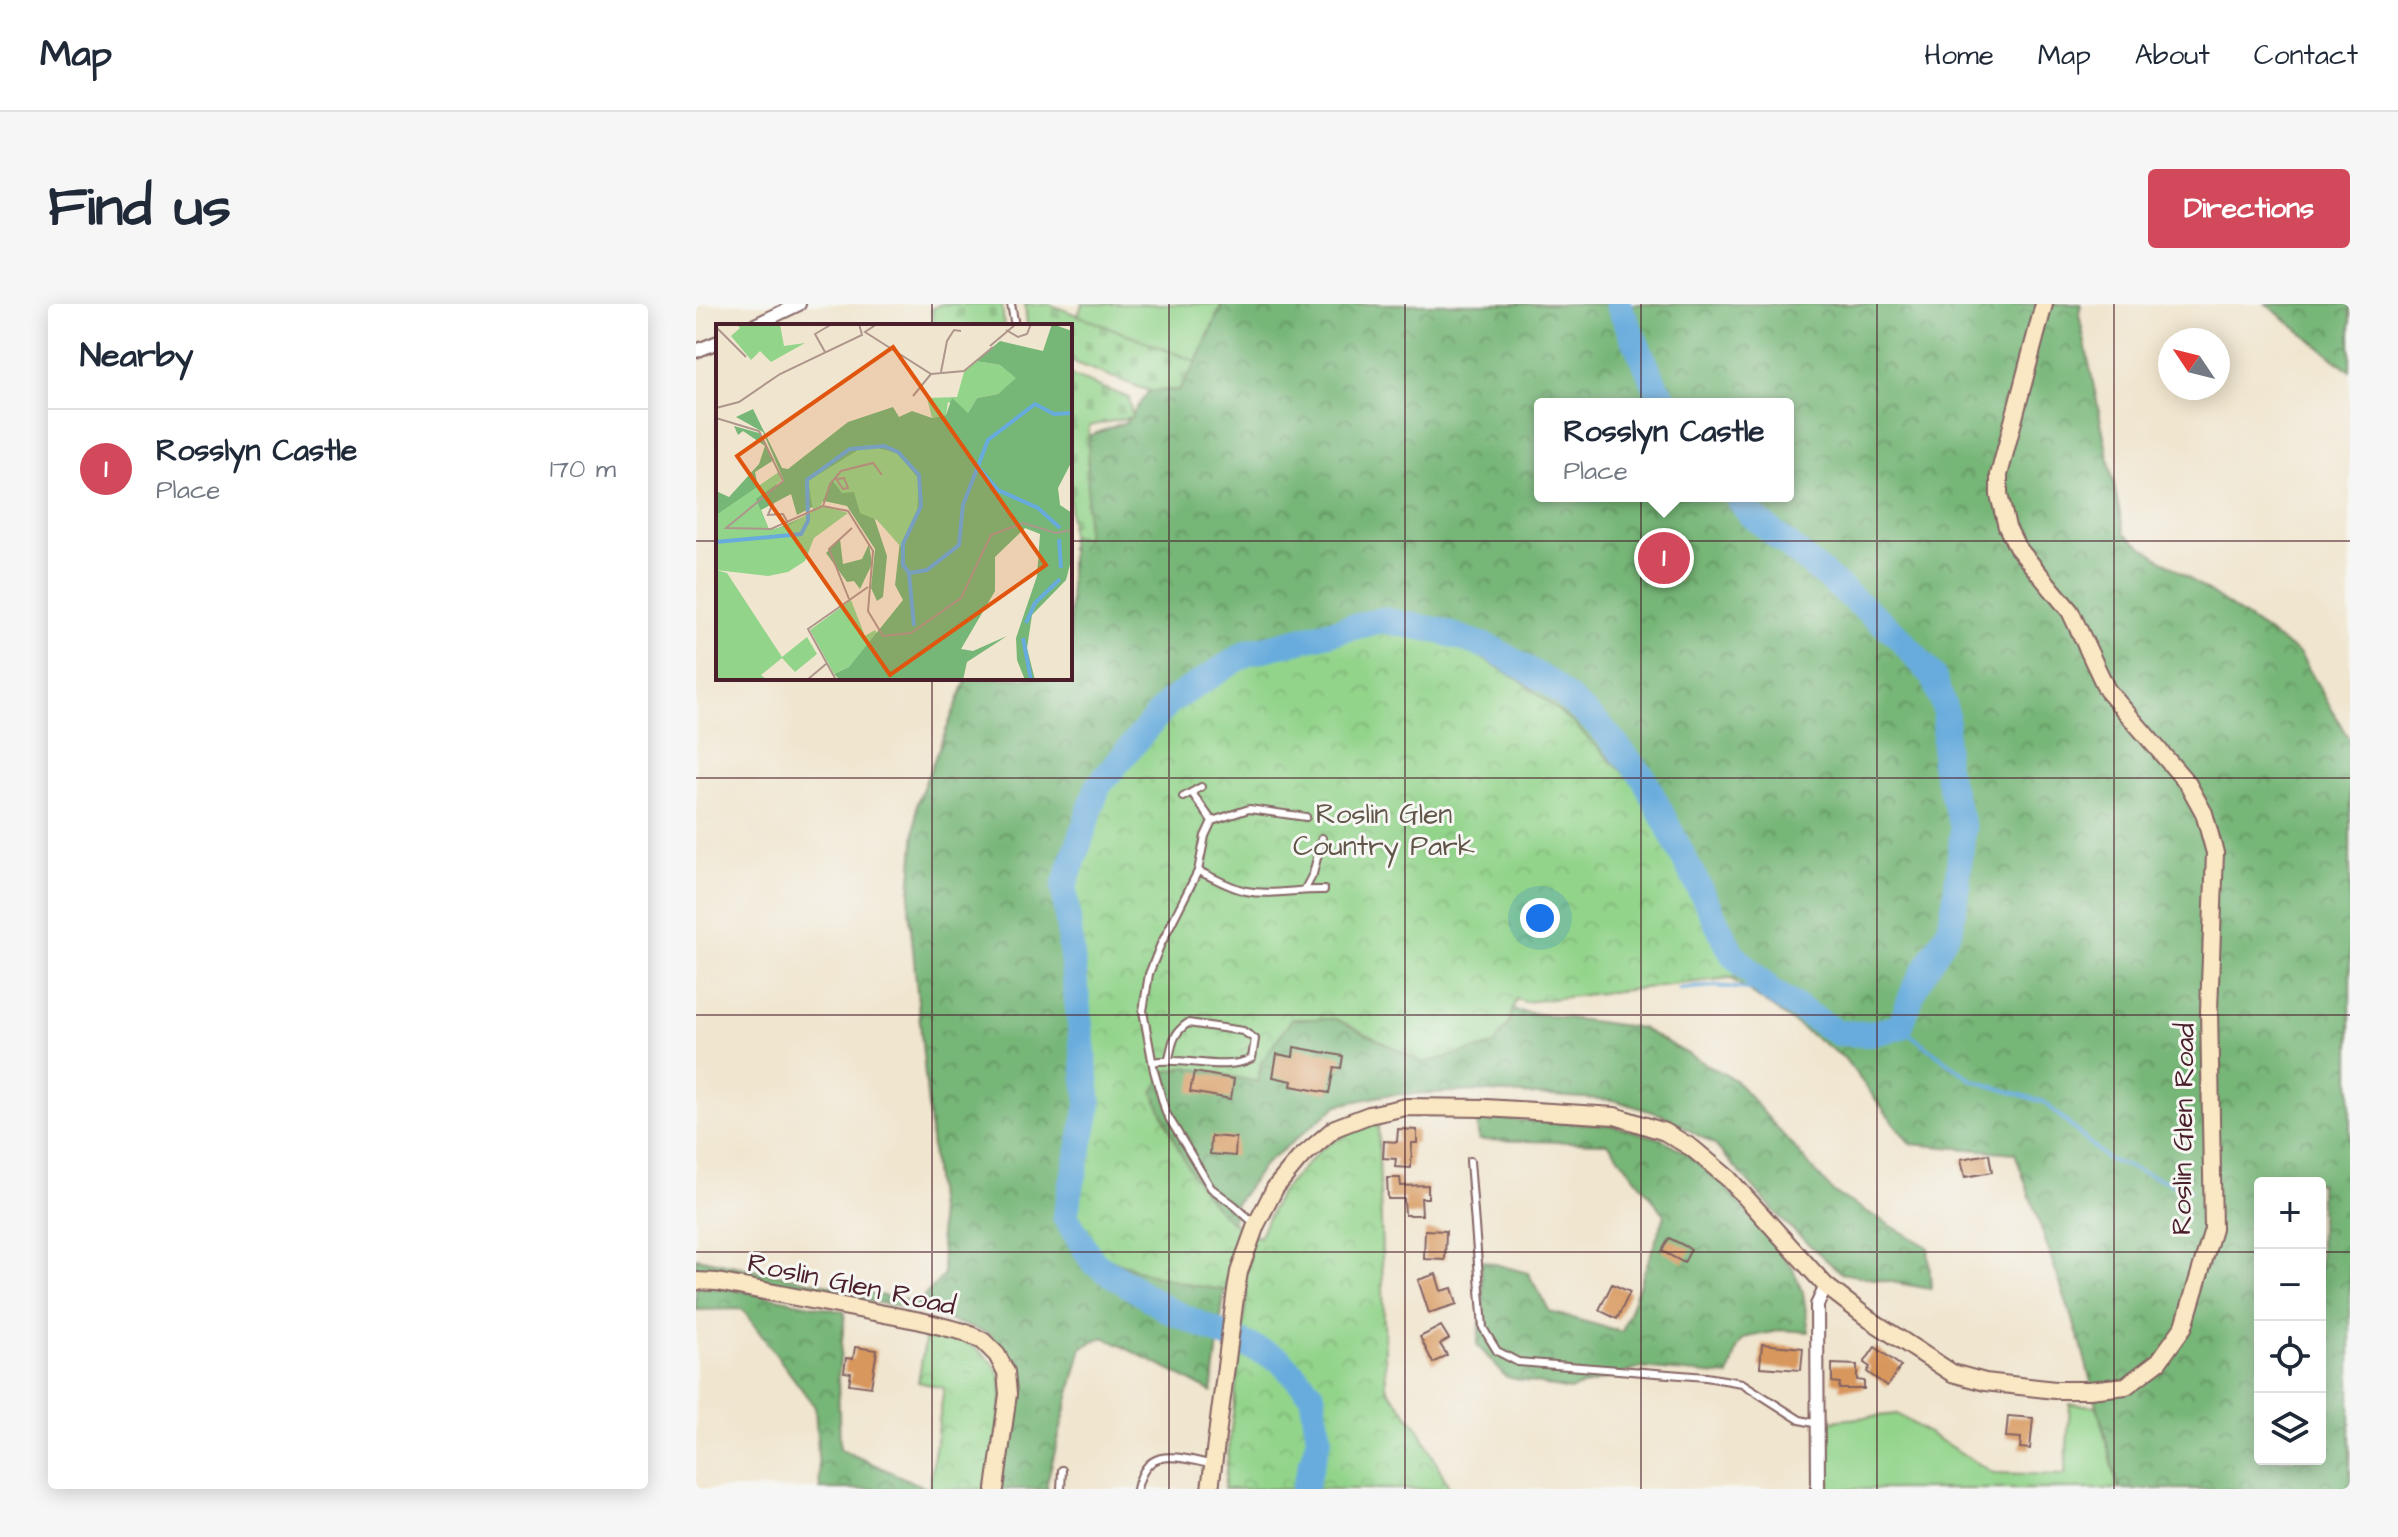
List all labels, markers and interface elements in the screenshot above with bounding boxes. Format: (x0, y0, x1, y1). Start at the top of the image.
text: Map (40, 29, 112, 81)
text: Home (1924, 36, 1994, 75)
text: Map (2038, 36, 2091, 75)
text: About (2135, 36, 2210, 75)
text: Contact (2254, 36, 2358, 75)
text: Find us (48, 169, 231, 247)
button: Directions (2148, 169, 2350, 248)
inset map (716, 324, 1072, 680)
north arrow (2158, 328, 2230, 400)
text: Nearby (80, 332, 194, 380)
popup (1534, 398, 1794, 502)
text: Rosslyn Castle (1563, 411, 1765, 453)
text: Rosslyn Castle (156, 430, 357, 472)
text: 1 (104, 451, 108, 487)
text: 170 m (550, 451, 616, 487)
text: Place (1563, 453, 1628, 489)
text: Place (156, 472, 220, 508)
pin: 1 (1638, 528, 1690, 588)
park label: Roslin Glen Country Park (1293, 795, 1475, 868)
your location (1520, 898, 1560, 938)
street label: Roslin Glen Road (2162, 1023, 2205, 1235)
map controls (2254, 1177, 2326, 1465)
button: + (2254, 1177, 2326, 1249)
street label: Roslin Glen Road (744, 1243, 959, 1326)
button: − (2254, 1249, 2326, 1321)
button: locate (2254, 1321, 2326, 1393)
button: layers (2254, 1393, 2326, 1465)

